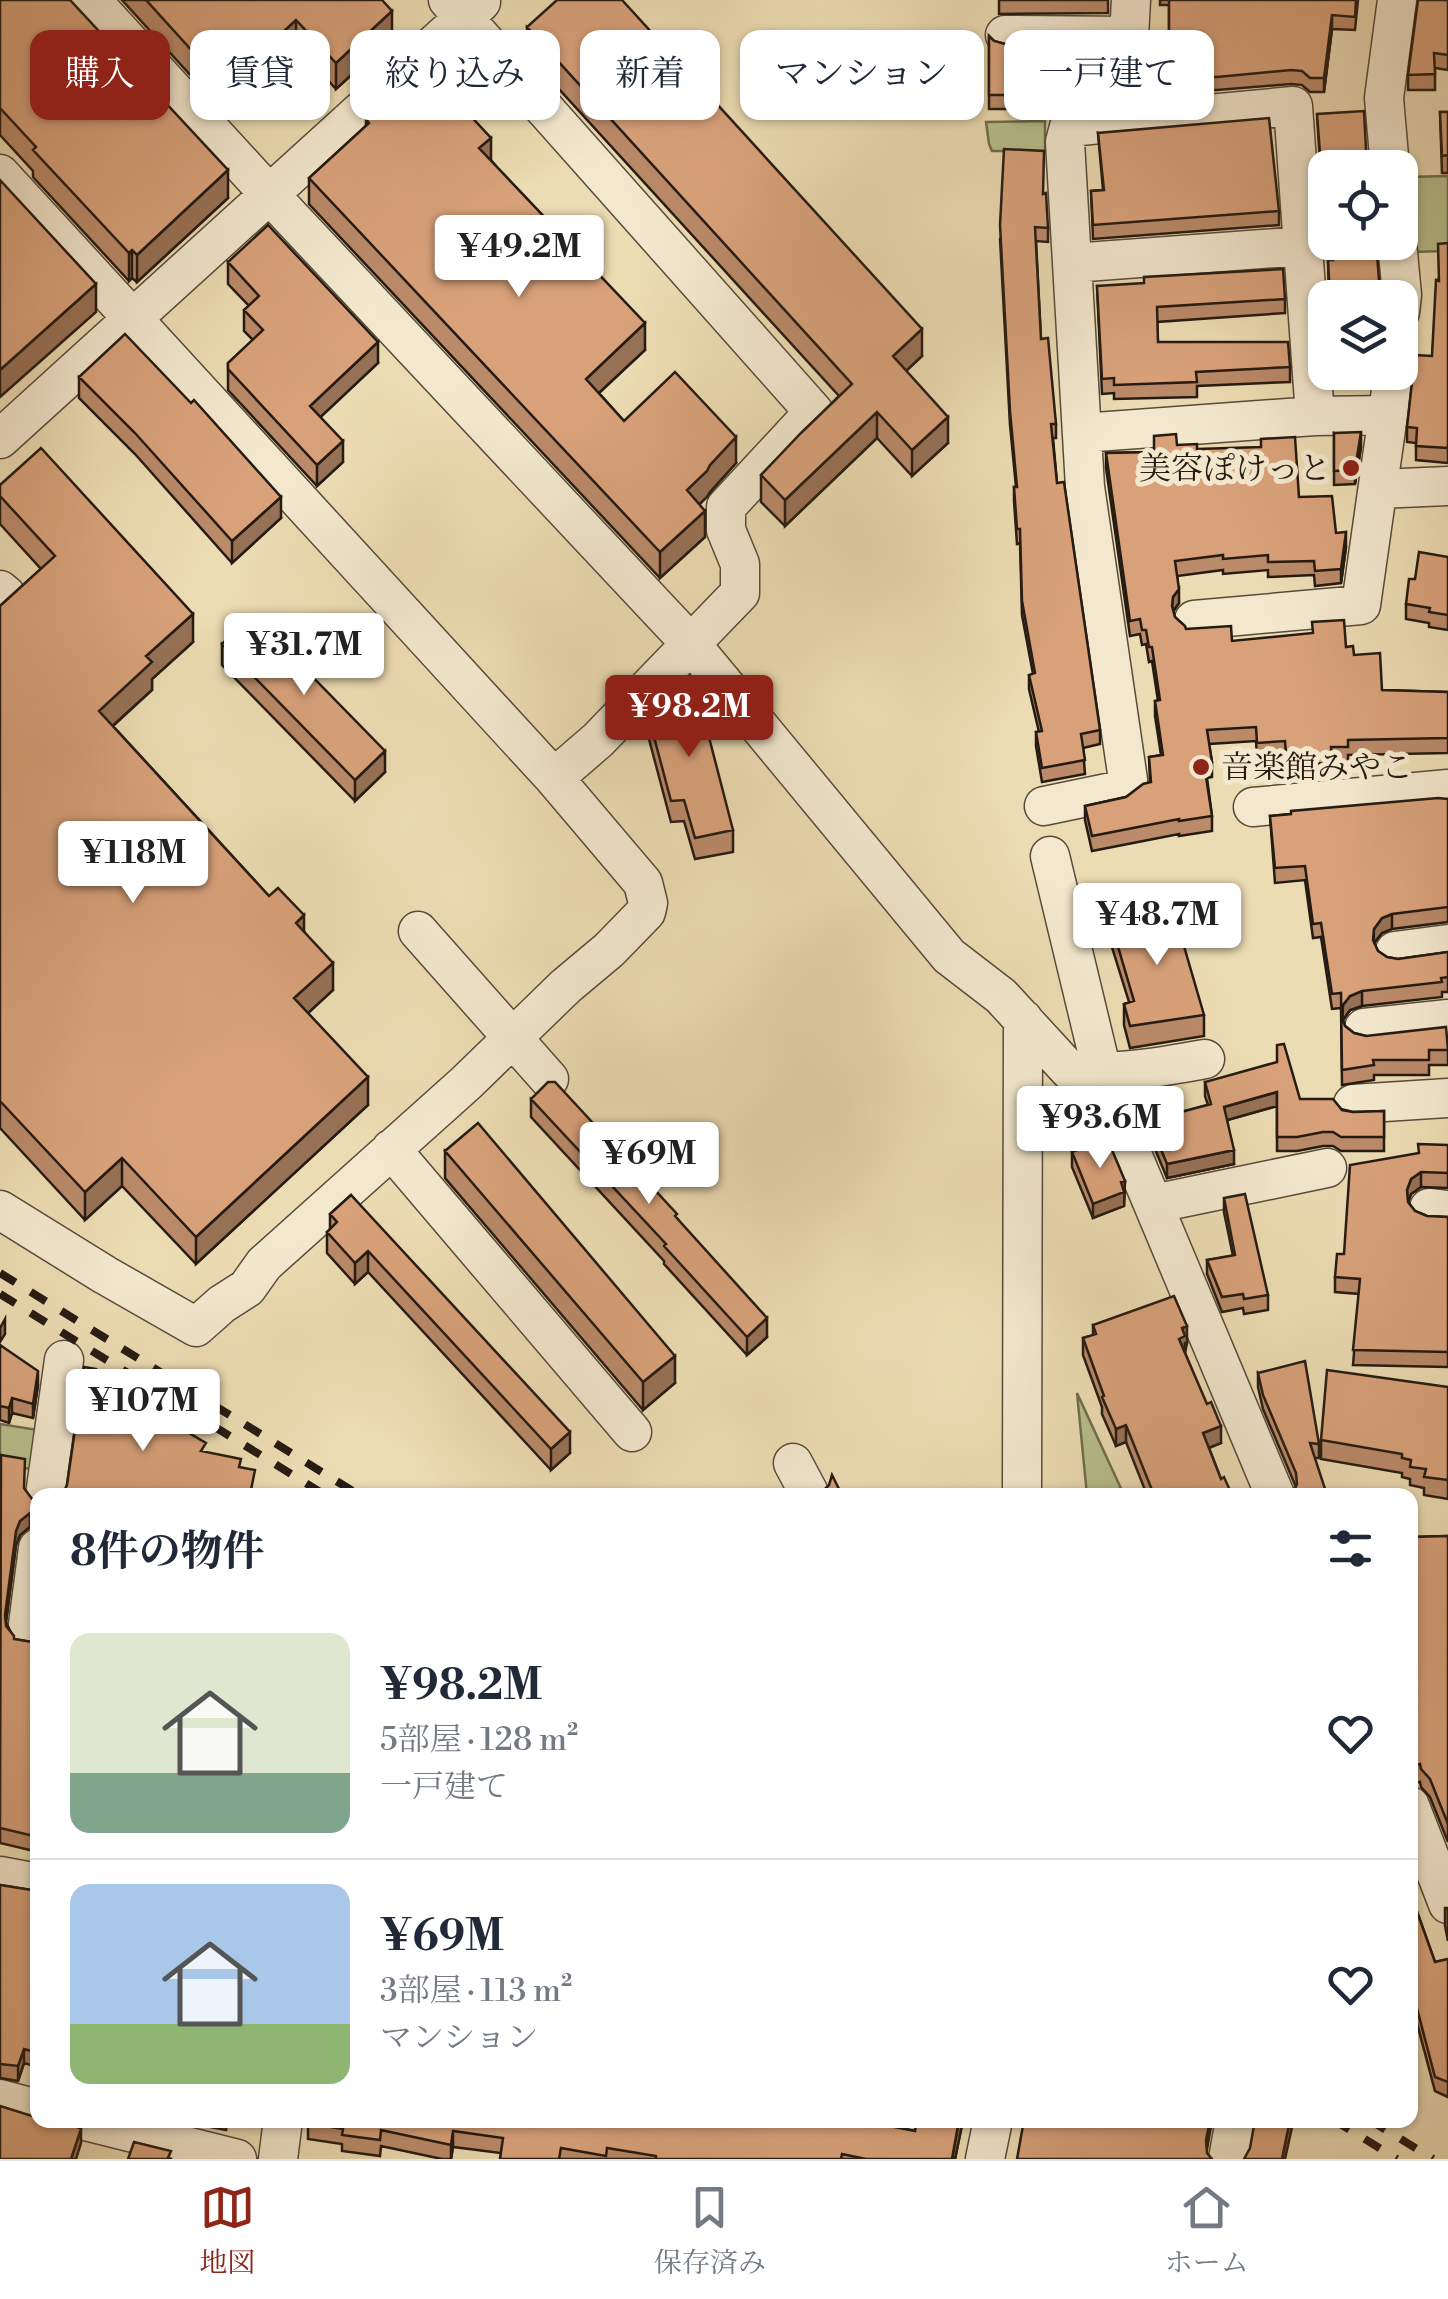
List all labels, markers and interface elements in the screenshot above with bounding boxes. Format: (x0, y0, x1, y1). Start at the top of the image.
chip: 購入 (30, 30, 170, 120)
chip: 賃貸 (190, 30, 330, 120)
chip: 絞り込み (350, 30, 560, 120)
chip: 新着 (580, 30, 720, 120)
chip: マンション (740, 30, 984, 120)
chip: 一戸建て (1004, 30, 1214, 120)
map controls (1308, 150, 1418, 390)
button: locate (1308, 150, 1418, 260)
pin: ¥49.2M (438, 215, 600, 300)
text: ¥49.2M (457, 227, 581, 267)
button: layers (1308, 280, 1418, 390)
place label: 美容ぽけっと (1139, 449, 1331, 489)
marker: 美容ぽけっと (1340, 457, 1362, 479)
pin: ¥31.7M (223, 613, 385, 698)
text: ¥31.7M (246, 625, 362, 665)
pin: ¥98.2M (608, 675, 770, 760)
text: ¥98.2M (627, 687, 751, 727)
place label: 音楽館みやこ (1221, 748, 1413, 788)
marker: 音楽館みやこ (1190, 756, 1212, 778)
pin: ¥118M (63, 821, 203, 906)
text: ¥118M (80, 833, 186, 873)
pin: ¥48.7M (1076, 883, 1238, 968)
text: ¥48.7M (1095, 895, 1219, 935)
pin: ¥93.6M (1019, 1086, 1181, 1171)
text: ¥93.6M (1039, 1098, 1161, 1138)
pin: ¥69M (590, 1122, 708, 1207)
text: ¥69M (602, 1134, 696, 1174)
pin: ¥107M (73, 1369, 213, 1454)
text: ¥107M (88, 1381, 198, 1421)
icon: filters (1323, 1521, 1378, 1576)
text: 8件の物件 (70, 1526, 265, 1579)
text: ¥98.2M (380, 1660, 542, 1713)
icon: home (150, 1673, 270, 1793)
icon: heart (1323, 1706, 1378, 1761)
text: 5部屋 · 128 m² (380, 1720, 578, 1760)
text: 一戸建て (380, 1767, 508, 1807)
text: ¥69M (380, 1911, 504, 1964)
icon: home (150, 1924, 270, 2044)
icon: heart (1323, 1957, 1378, 2012)
text: 3部屋 · 113 m² (380, 1971, 572, 2011)
text: マンション (380, 2018, 539, 2058)
tab: 地図 (199, 2180, 255, 2281)
tab: 保存済み (654, 2180, 766, 2281)
tab: ホーム (1165, 2180, 1249, 2281)

